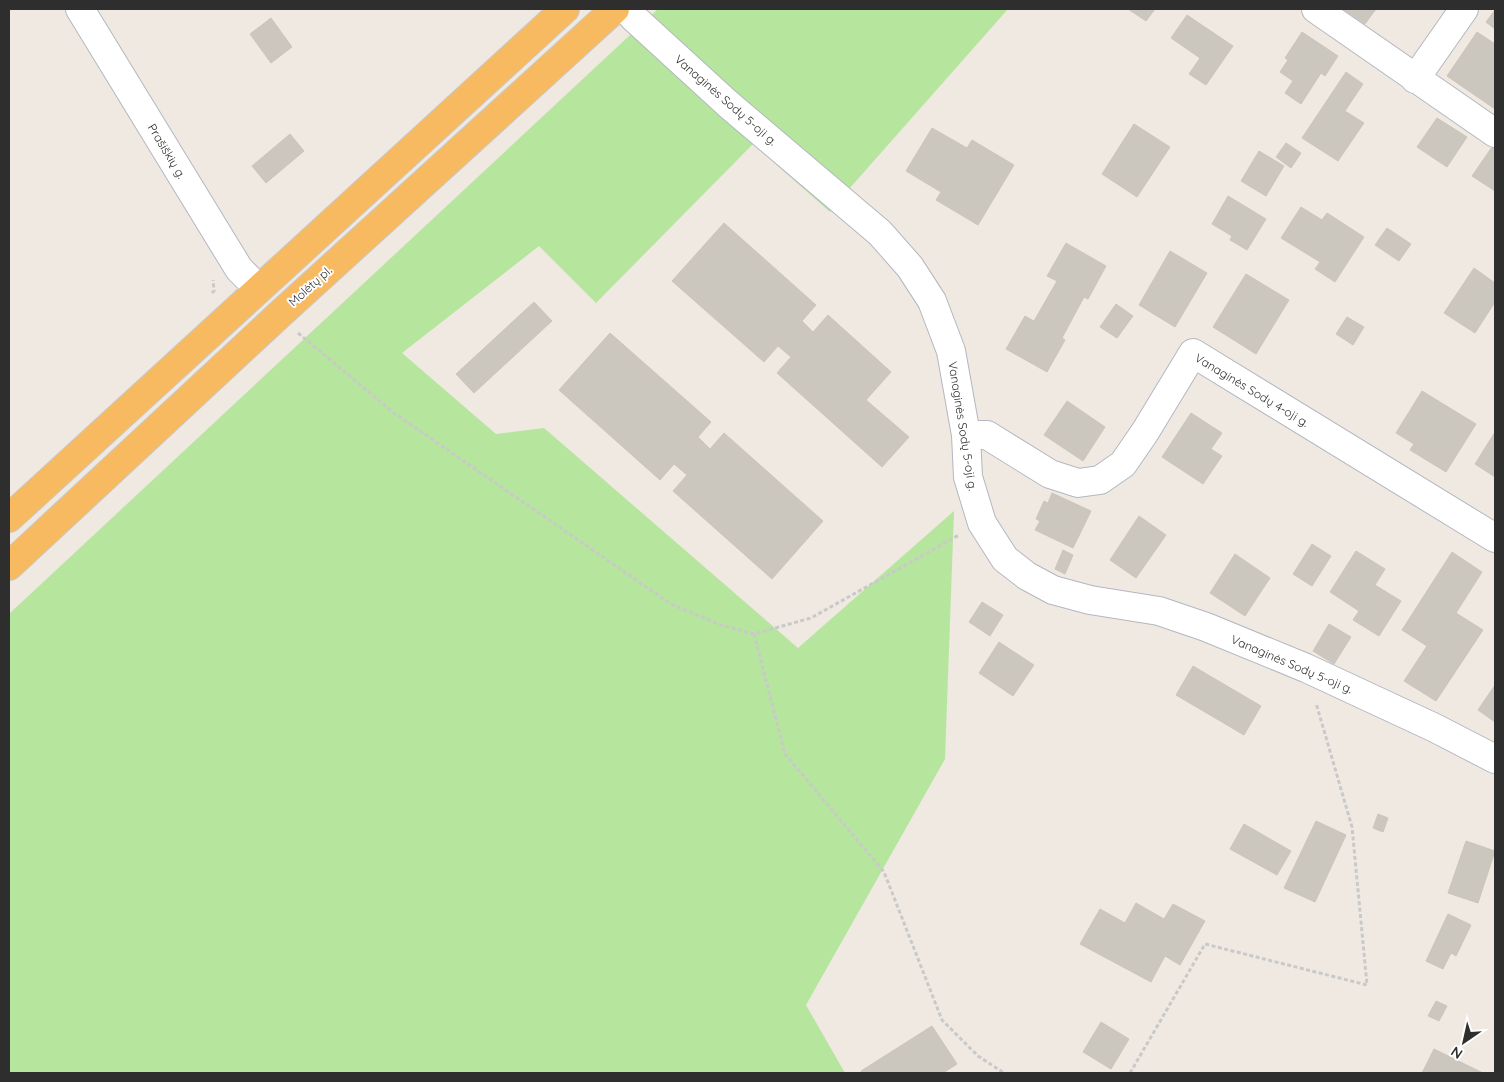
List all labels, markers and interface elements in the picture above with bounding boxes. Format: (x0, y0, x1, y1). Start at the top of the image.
street label: Vanaginės Sodų 5-oji g. (672, 51, 780, 149)
street label: Prašiškių g. (145, 121, 189, 181)
street label: Molėtų pl. (285, 263, 335, 309)
street label: Vanaginės Sodų 4-oji g. (1192, 350, 1312, 430)
street label: Vanaginės Sodų 5-oji g. (945, 360, 981, 492)
street label: Vanaginės Sodų 5-oji g. (1229, 632, 1355, 696)
north arrow (1439, 1017, 1489, 1067)
text: N (1447, 1042, 1466, 1063)

